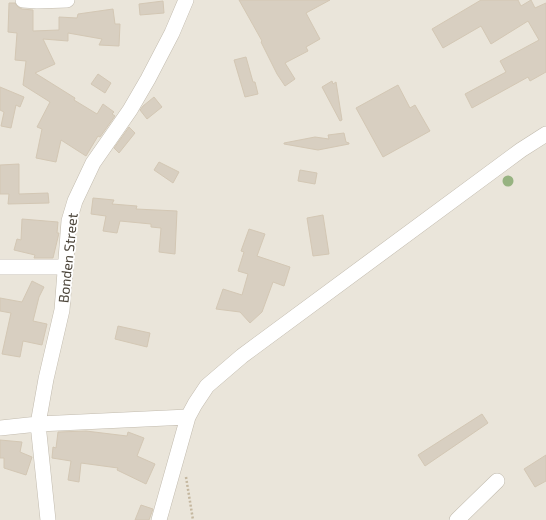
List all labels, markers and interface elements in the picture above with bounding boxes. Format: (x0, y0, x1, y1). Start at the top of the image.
street label: Bonden Street (54, 212, 81, 304)

